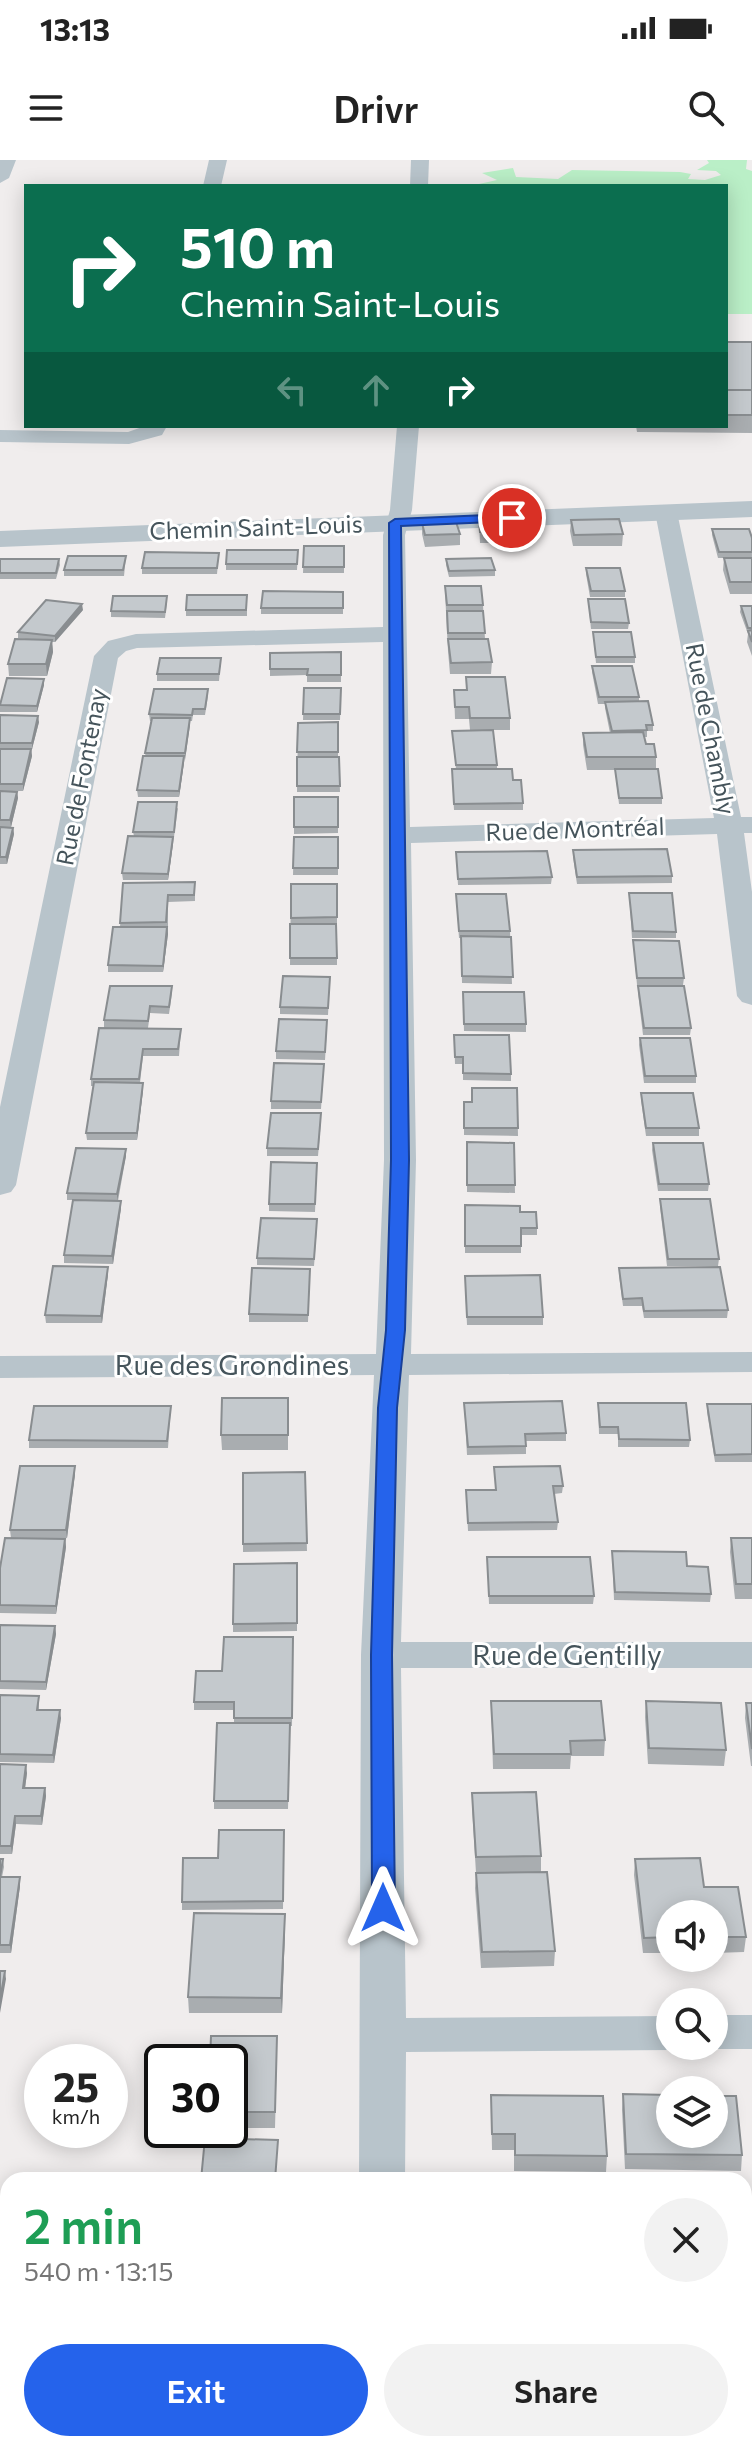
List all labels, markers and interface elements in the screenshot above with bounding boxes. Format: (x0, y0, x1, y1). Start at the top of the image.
text: 13:13 (40, 10, 110, 47)
icon: menu (24, 86, 68, 130)
text: Drivr (334, 86, 418, 130)
icon: search (684, 86, 728, 130)
text: 510 m (180, 211, 335, 280)
icon: right (48, 216, 152, 320)
text: Chemin Saint-Louis (180, 280, 500, 324)
icon: left (270, 368, 314, 412)
icon: ahead (354, 368, 398, 412)
icon: right (438, 368, 482, 412)
pin (478, 484, 546, 552)
icon: arrive (490, 496, 534, 540)
street label: Chemin Saint-Louis (149, 508, 363, 545)
street label: Rue de Chambly (681, 640, 742, 817)
street label: Rue de Fontenay (49, 686, 112, 868)
street label: Rue de Montréal (485, 811, 665, 846)
street label: Rue des Grondines (115, 1347, 349, 1381)
street label: Rue de Gentilly (472, 1637, 662, 1671)
position arrow (341, 1866, 425, 1950)
map controls (656, 1900, 728, 2148)
button: sound (656, 1900, 728, 1972)
button: search (656, 1988, 728, 2060)
speed limit sign: 30 (144, 2044, 248, 2148)
text: 25 (53, 2061, 99, 2110)
button: layers (656, 2076, 728, 2148)
text: km/h (52, 2104, 100, 2128)
text: 2 min (24, 2195, 143, 2254)
button: close (644, 2198, 728, 2282)
text: 540 m · 13:15 (24, 2255, 173, 2286)
button: Exit (24, 2344, 368, 2436)
button: Share (384, 2344, 728, 2436)

